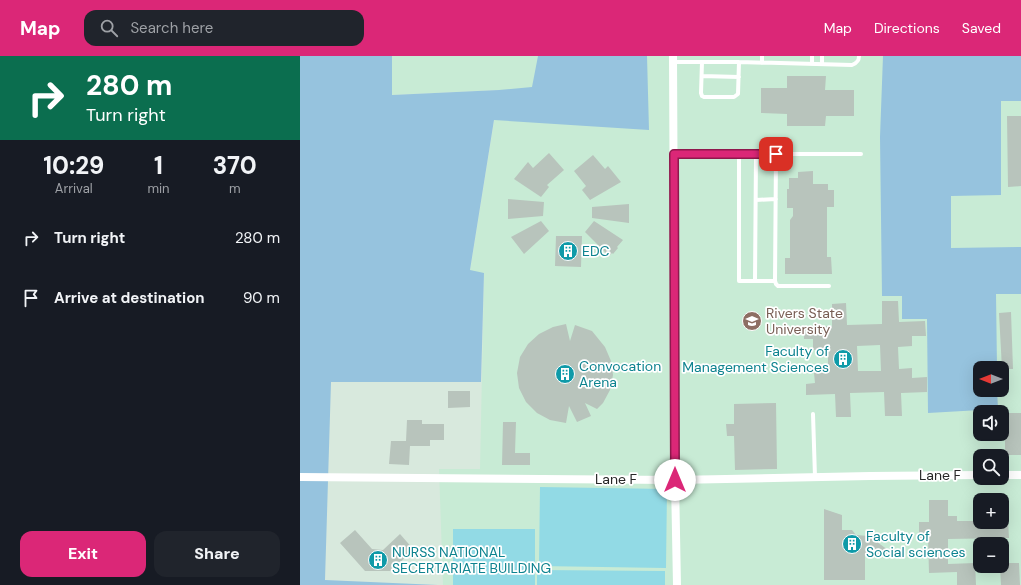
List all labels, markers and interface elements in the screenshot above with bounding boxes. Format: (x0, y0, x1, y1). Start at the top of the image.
search box (84, 10, 364, 46)
text: Map (20, 16, 60, 41)
icon: search (98, 17, 120, 39)
text: Search here (130, 18, 213, 38)
text: Map (824, 19, 852, 37)
text: Directions (874, 19, 940, 37)
text: Saved (962, 19, 1001, 37)
text: 280 m (86, 67, 172, 104)
icon: right (20, 72, 72, 124)
text: Turn right (86, 103, 166, 127)
pin (759, 137, 793, 171)
icon: arrive (765, 143, 787, 165)
text: 10:29 (43, 150, 104, 181)
text: 1 (154, 150, 163, 181)
text: 370 (213, 150, 257, 181)
text: Arrival (55, 180, 93, 197)
text: min (147, 180, 170, 197)
text: m (229, 180, 241, 197)
icon: right (20, 227, 42, 249)
text: Turn right (54, 228, 125, 248)
text: 280 m (235, 228, 280, 248)
building icon: EDC (557, 240, 579, 262)
place label: EDC (582, 242, 610, 260)
icon: arrive (20, 287, 42, 309)
text: Arrive at destination (54, 288, 205, 308)
text: 90 m (243, 288, 280, 308)
place label: Rivers State University (766, 304, 843, 338)
school or university icon: Rivers State University (741, 310, 763, 332)
place label: Faculty of Management Sciences (682, 342, 829, 376)
building icon: Faculty of Management Sciences (832, 348, 854, 370)
place label: Convocation Arena (579, 357, 661, 391)
north arrow (973, 361, 1009, 397)
map controls (973, 361, 1009, 573)
building icon: Convocation Arena (554, 363, 576, 385)
button: sound (973, 405, 1009, 441)
button: search (973, 449, 1009, 485)
position arrow (654, 459, 696, 501)
street label: Lane F (919, 466, 962, 484)
street label: Lane F (595, 470, 638, 488)
button: + (973, 493, 1009, 529)
place label: Faculty of Social sciences (866, 527, 966, 561)
button: Exit (20, 531, 146, 577)
button: Share (154, 531, 280, 577)
building icon: Faculty of Social sciences (841, 533, 863, 555)
button: − (973, 537, 1009, 573)
place label: NURSS NATIONAL SECERTARIATE BUILDING (392, 543, 551, 577)
building icon: NURSS NATIONAL SECERTARIATE BUILDING (367, 549, 389, 571)

